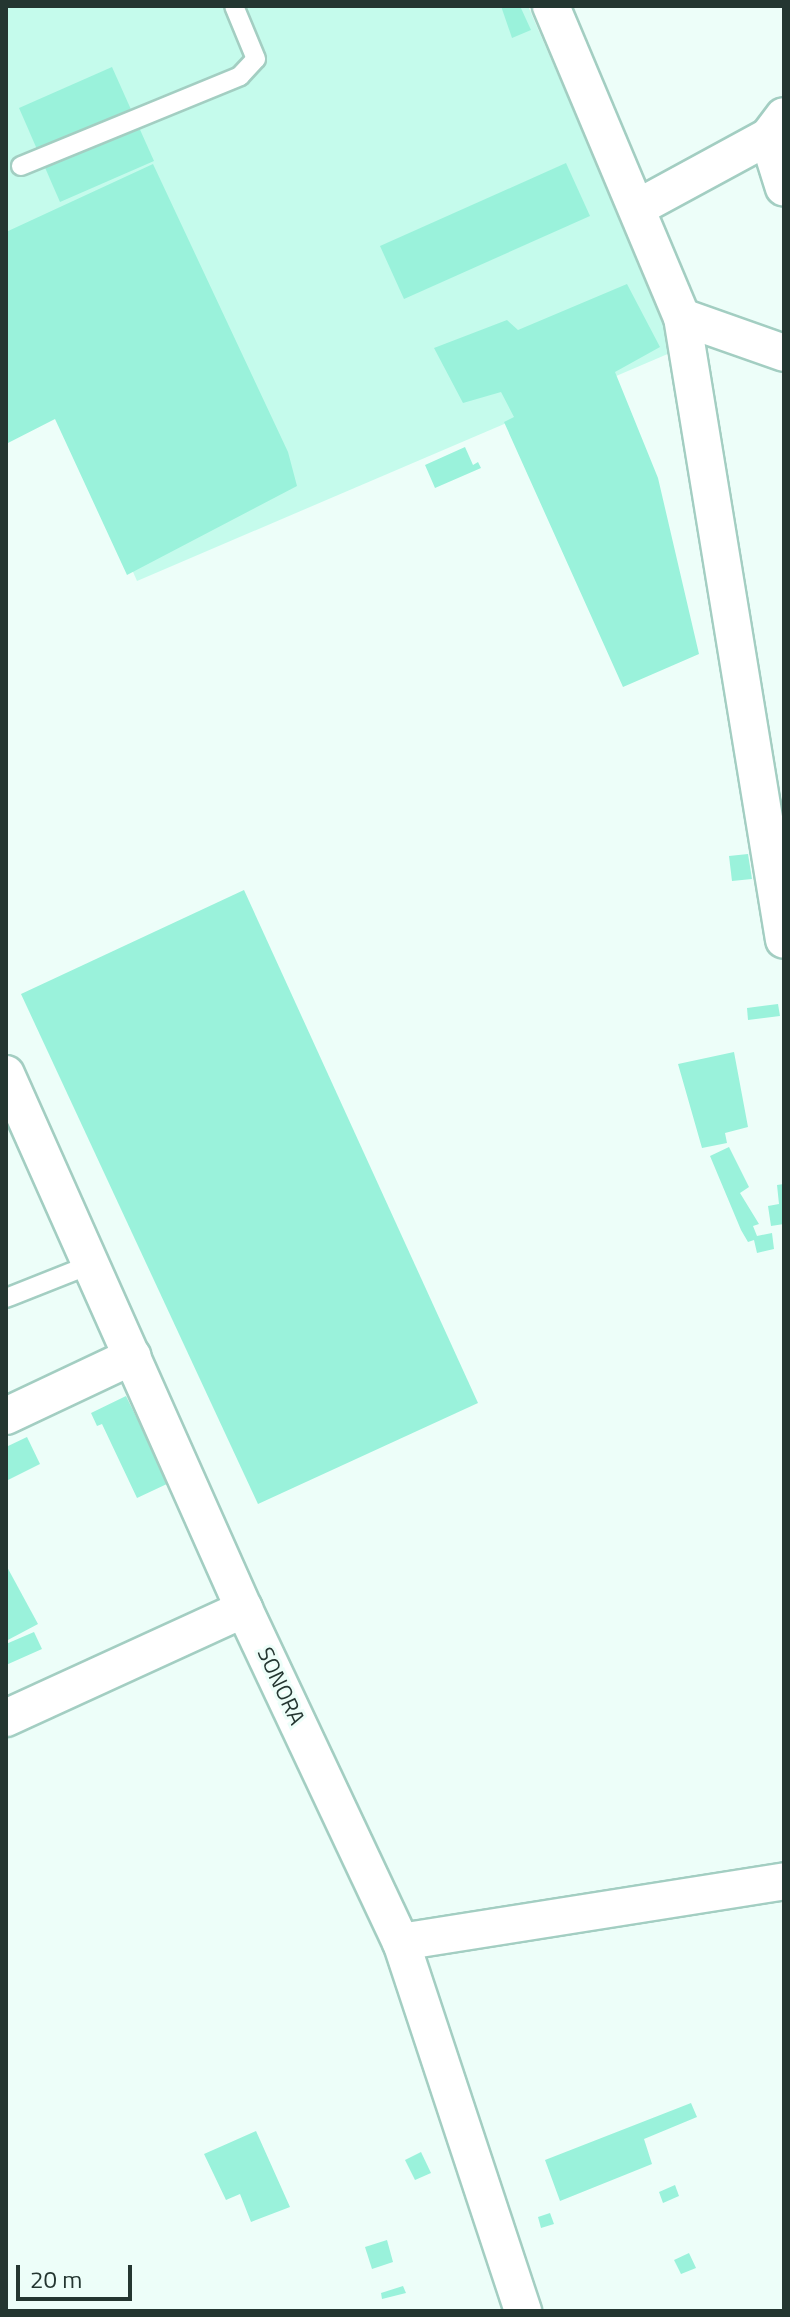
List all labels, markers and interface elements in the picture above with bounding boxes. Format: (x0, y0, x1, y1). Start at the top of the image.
street label: SONORA (252, 1643, 310, 1729)
scale bar (20, 2249, 136, 2299)
text: 20 m (30, 2261, 82, 2297)

